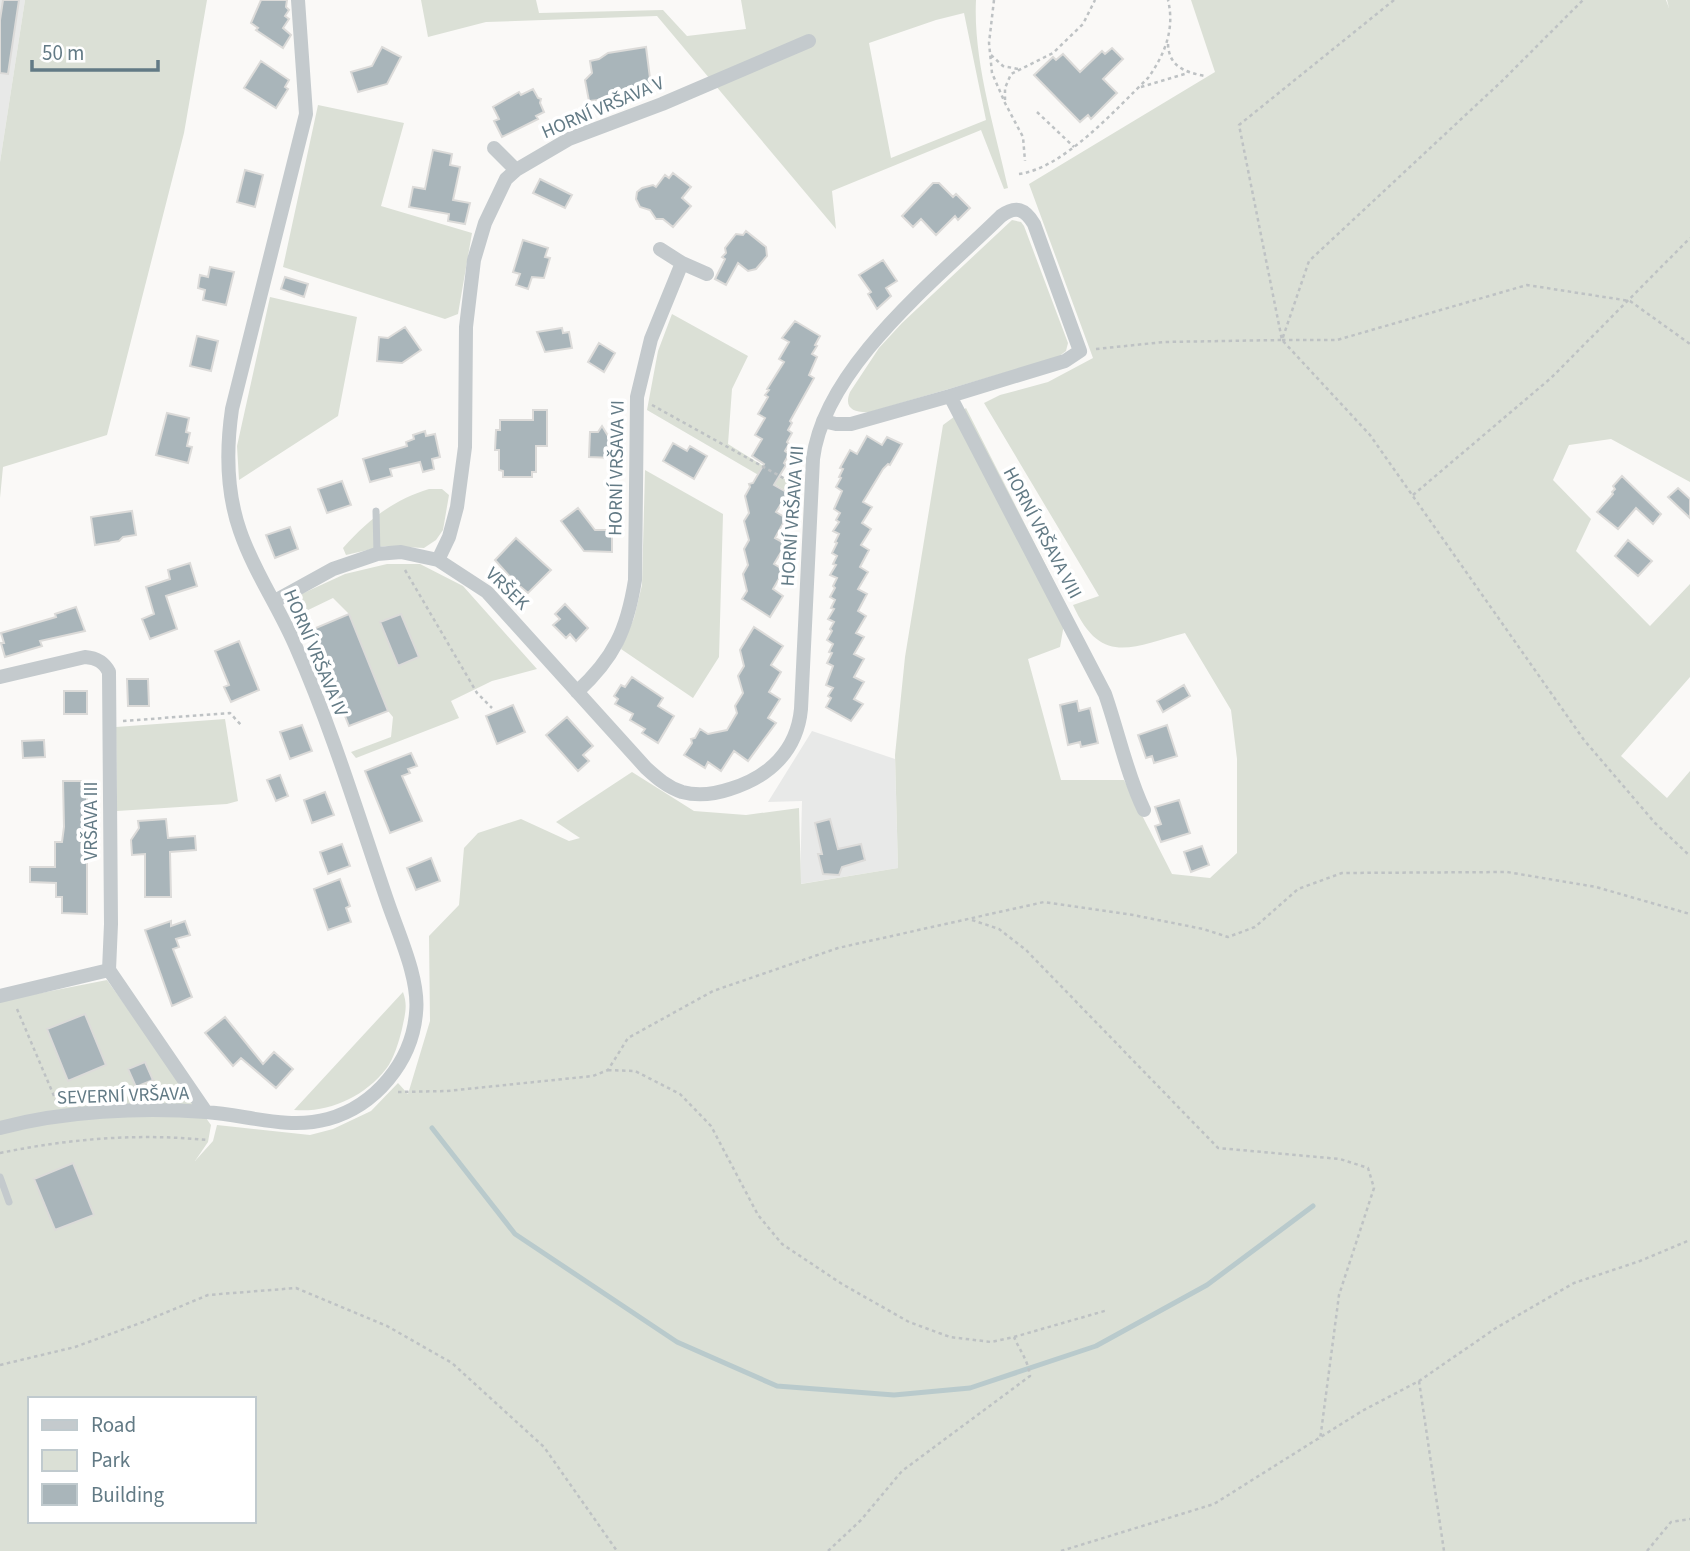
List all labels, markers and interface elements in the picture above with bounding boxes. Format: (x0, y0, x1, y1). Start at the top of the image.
scale bar (32, 28, 158, 72)
text: 50 m (42, 38, 84, 68)
street label: HORNÍ VRŠAVA V (537, 70, 669, 146)
street label: HORNÍ VRŠAVA VI (602, 400, 632, 536)
street label: HORNÍ VRŠAVA VII (775, 445, 811, 587)
street label: HORNÍ VRŠAVA VIII (996, 462, 1088, 604)
street label: VRŠEK (479, 561, 535, 617)
street label: HORNÍ VRŠAVA IV (276, 585, 354, 721)
street label: VRŠAVA III (78, 781, 105, 861)
street label: SEVERNÍ VRŠAVA (56, 1080, 190, 1112)
legend (28, 1397, 256, 1523)
text: Road (91, 1410, 136, 1440)
text: Park (91, 1445, 131, 1475)
text: Building (91, 1480, 165, 1510)

